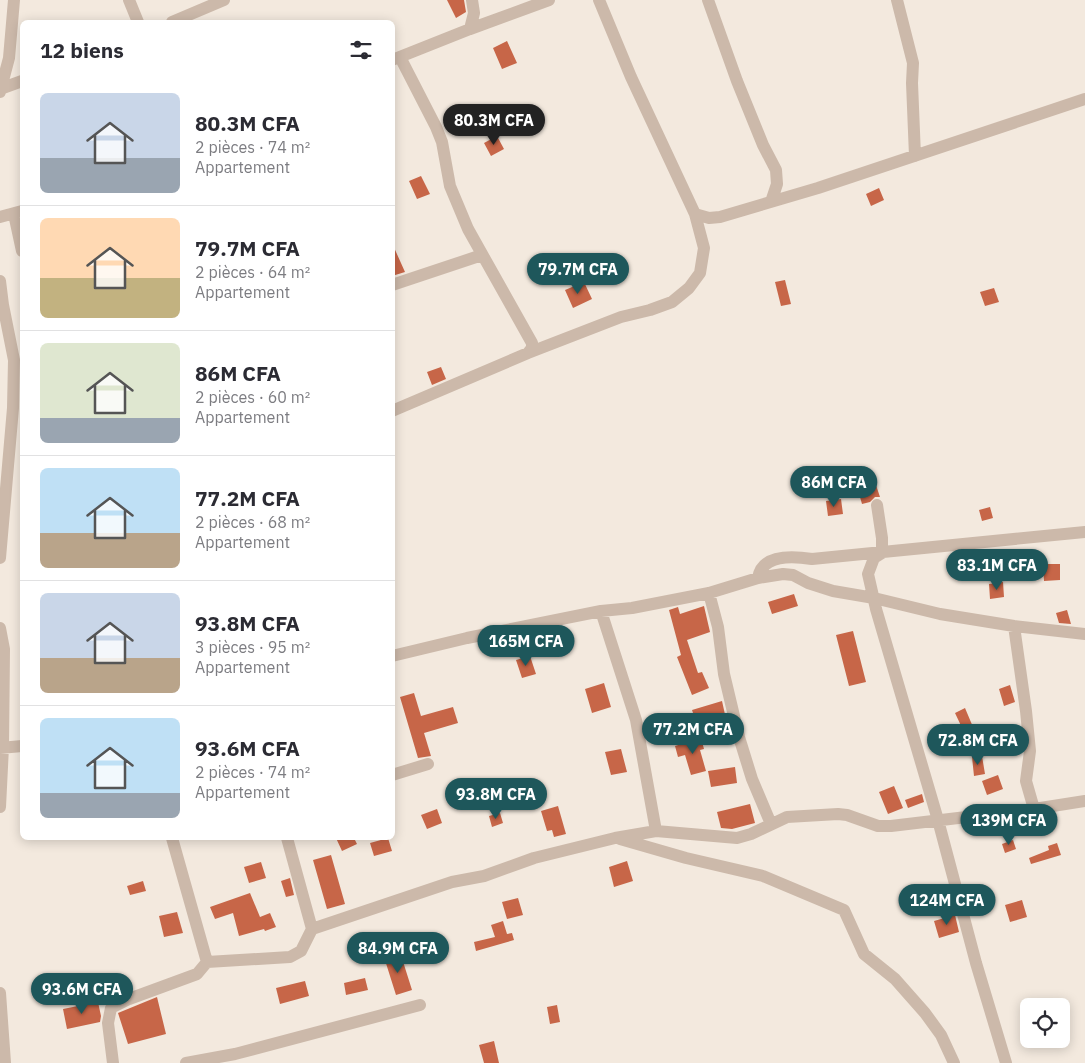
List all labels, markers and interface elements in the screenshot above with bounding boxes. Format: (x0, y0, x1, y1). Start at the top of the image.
text: 12 biens (40, 36, 124, 64)
icon: filters (347, 36, 375, 64)
pin: 80.3M CFA (437, 104, 551, 146)
text: 80.3M CFA (195, 109, 300, 137)
text: 80.3M CFA (454, 110, 534, 130)
icon: home (80, 113, 140, 173)
text: 2 pièces · 74 m² (195, 137, 310, 157)
text: Appartement (195, 157, 290, 177)
text: 79.7M CFA (195, 234, 300, 262)
icon: home (80, 238, 140, 298)
pin: 79.7M CFA (521, 252, 635, 295)
text: 79.7M CFA (538, 259, 618, 279)
text: 2 pièces · 64 m² (195, 262, 310, 282)
text: Appartement (195, 282, 290, 302)
text: 86M CFA (195, 359, 281, 387)
icon: home (80, 363, 140, 423)
text: 2 pièces · 60 m² (195, 387, 310, 407)
text: Appartement (195, 407, 290, 427)
pin: 86M CFA (788, 466, 880, 508)
text: 86M CFA (801, 472, 867, 492)
text: 77.2M CFA (195, 484, 300, 512)
icon: home (80, 488, 140, 548)
text: 2 pièces · 68 m² (195, 512, 310, 532)
text: Appartement (195, 532, 290, 552)
pin: 83.1M CFA (940, 548, 1054, 591)
text: 83.1M CFA (957, 555, 1037, 575)
text: 93.8M CFA (195, 609, 300, 637)
icon: home (80, 613, 140, 673)
pin: 165M CFA (474, 624, 578, 667)
text: 165M CFA (488, 631, 564, 651)
text: 3 pièces · 95 m² (195, 637, 310, 657)
text: Appartement (195, 657, 290, 677)
pin: 77.2M CFA (636, 712, 750, 755)
text: 77.2M CFA (653, 719, 733, 739)
pin: 72.8M CFA (921, 724, 1035, 766)
text: 72.8M CFA (938, 730, 1018, 750)
text: 93.6M CFA (195, 734, 300, 762)
icon: home (80, 738, 140, 798)
text: 2 pièces · 74 m² (195, 762, 310, 782)
pin: 93.8M CFA (439, 778, 553, 820)
text: Appartement (195, 782, 290, 802)
text: 93.8M CFA (456, 784, 536, 804)
pin: 139M CFA (957, 804, 1061, 846)
text: 139M CFA (971, 810, 1047, 830)
pin: 124M CFA (895, 884, 999, 926)
text: 124M CFA (909, 890, 985, 910)
pin: 84.9M CFA (341, 932, 455, 974)
text: 84.9M CFA (358, 938, 438, 958)
pin: 93.6M CFA (25, 972, 139, 1015)
text: 93.6M CFA (42, 979, 122, 999)
map controls (1020, 998, 1070, 1048)
button: locate (1020, 998, 1070, 1048)

